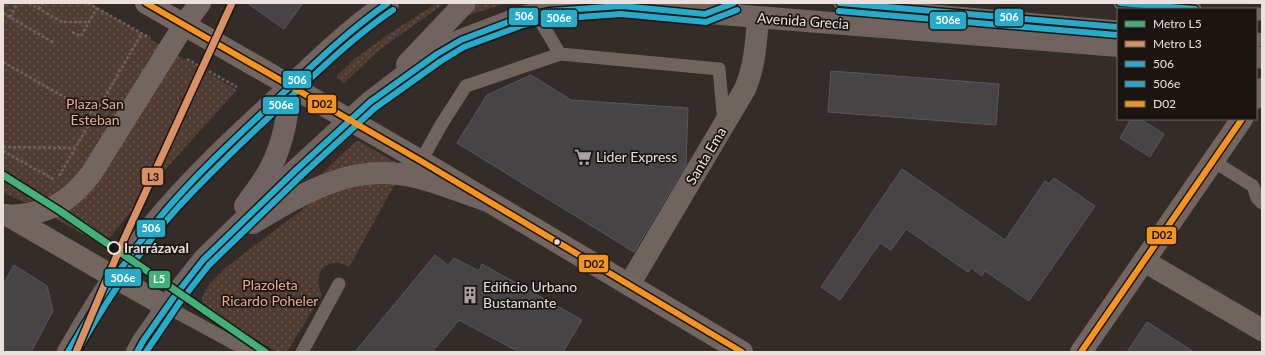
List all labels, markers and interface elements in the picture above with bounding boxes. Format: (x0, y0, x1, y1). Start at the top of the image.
line badge: 506 (508, 7, 539, 26)
line badge: 506 (994, 8, 1024, 27)
legend (1117, 8, 1257, 120)
text: 506 (514, 9, 534, 22)
line badge: 506e (540, 9, 578, 28)
street label: Avenida Grecia (756, 9, 850, 32)
text: 506 (999, 10, 1019, 23)
text: 506e (546, 11, 572, 24)
line badge: 506e (929, 11, 967, 30)
text: 506e (935, 13, 961, 26)
text: Metro L5 (1153, 16, 1202, 31)
text: Metro L3 (1153, 36, 1202, 51)
text: 506 (1153, 56, 1174, 71)
line badge: 506 (282, 70, 312, 89)
text: 506 (287, 73, 307, 86)
text: 506e (1153, 76, 1180, 91)
line badge: D02 (307, 94, 337, 114)
park label: Plaza San Esteban (66, 95, 124, 128)
line badge: 506e (262, 96, 300, 115)
text: D02 (1153, 96, 1176, 111)
text: D02 (311, 97, 333, 110)
text: 506e (268, 98, 294, 111)
street label: Santa Ema (682, 124, 729, 188)
supermarket icon: Lider Express (573, 147, 593, 167)
place label: Lider Express (596, 148, 677, 165)
line badge: L3 (141, 167, 164, 186)
text: L3 (147, 170, 159, 183)
line badge: 506 (136, 219, 166, 238)
text: 506 (141, 221, 161, 234)
line badge: D02 (1146, 226, 1177, 245)
text: D02 (1151, 228, 1173, 241)
unlabelled marker (552, 237, 562, 247)
place label: Irarrázaval (124, 239, 189, 256)
marker: Irarrázaval (107, 241, 121, 255)
line badge: D02 (578, 254, 609, 273)
text: D02 (583, 257, 605, 270)
line badge: 506e (104, 268, 142, 287)
line badge: L5 (148, 270, 171, 289)
text: 506e (110, 271, 136, 284)
text: L5 (153, 272, 165, 285)
park label: Plazoleta Ricardo Poheler (222, 276, 318, 309)
place label: Edificio Urbano Bustamante (483, 278, 577, 311)
building icon: Edificio Urbano Bustamante (460, 285, 480, 305)

